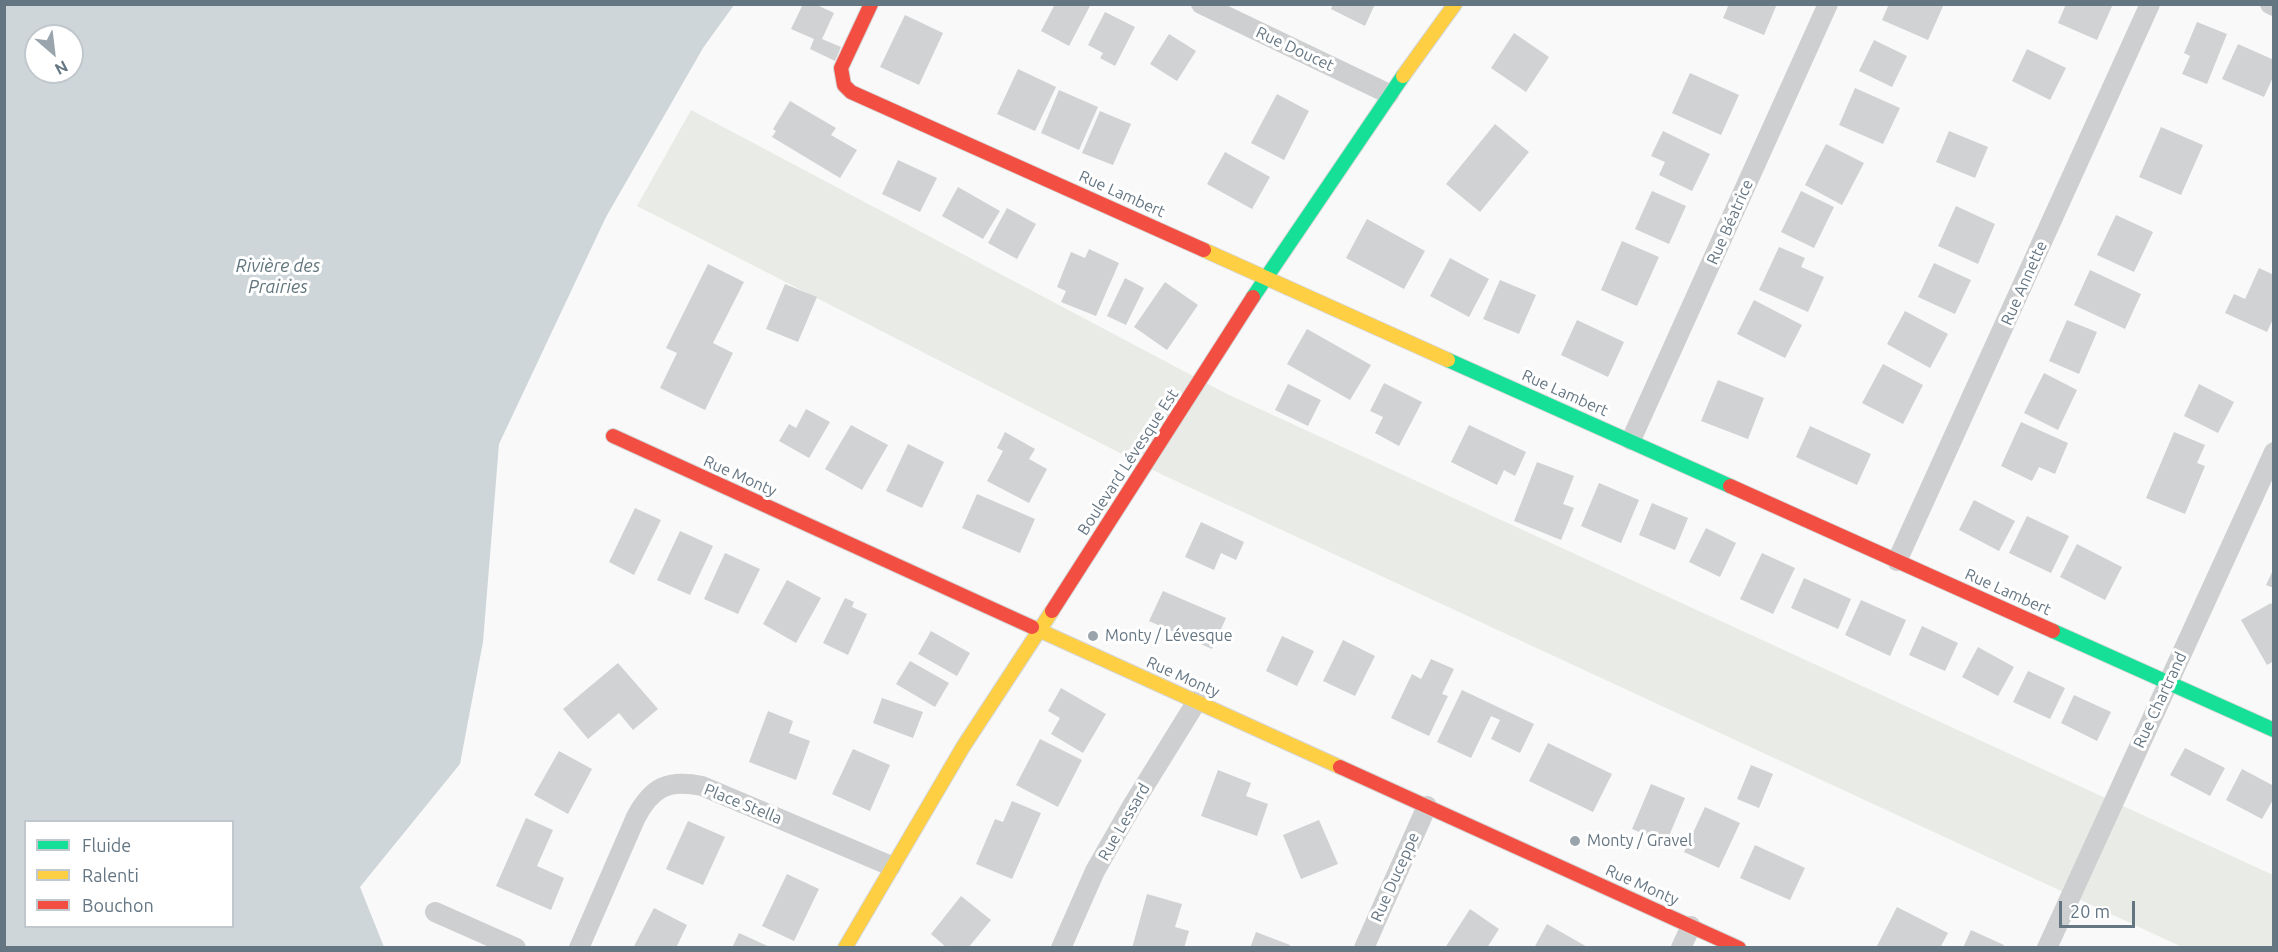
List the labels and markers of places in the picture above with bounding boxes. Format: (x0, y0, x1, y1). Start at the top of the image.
place label: Monty / Lévesque (1105, 626, 1232, 646)
marker: Monty / Lévesque (1086, 629, 1100, 643)
place label: Monty / Gravel (1587, 831, 1692, 851)
marker: Monty / Gravel (1568, 834, 1582, 848)

